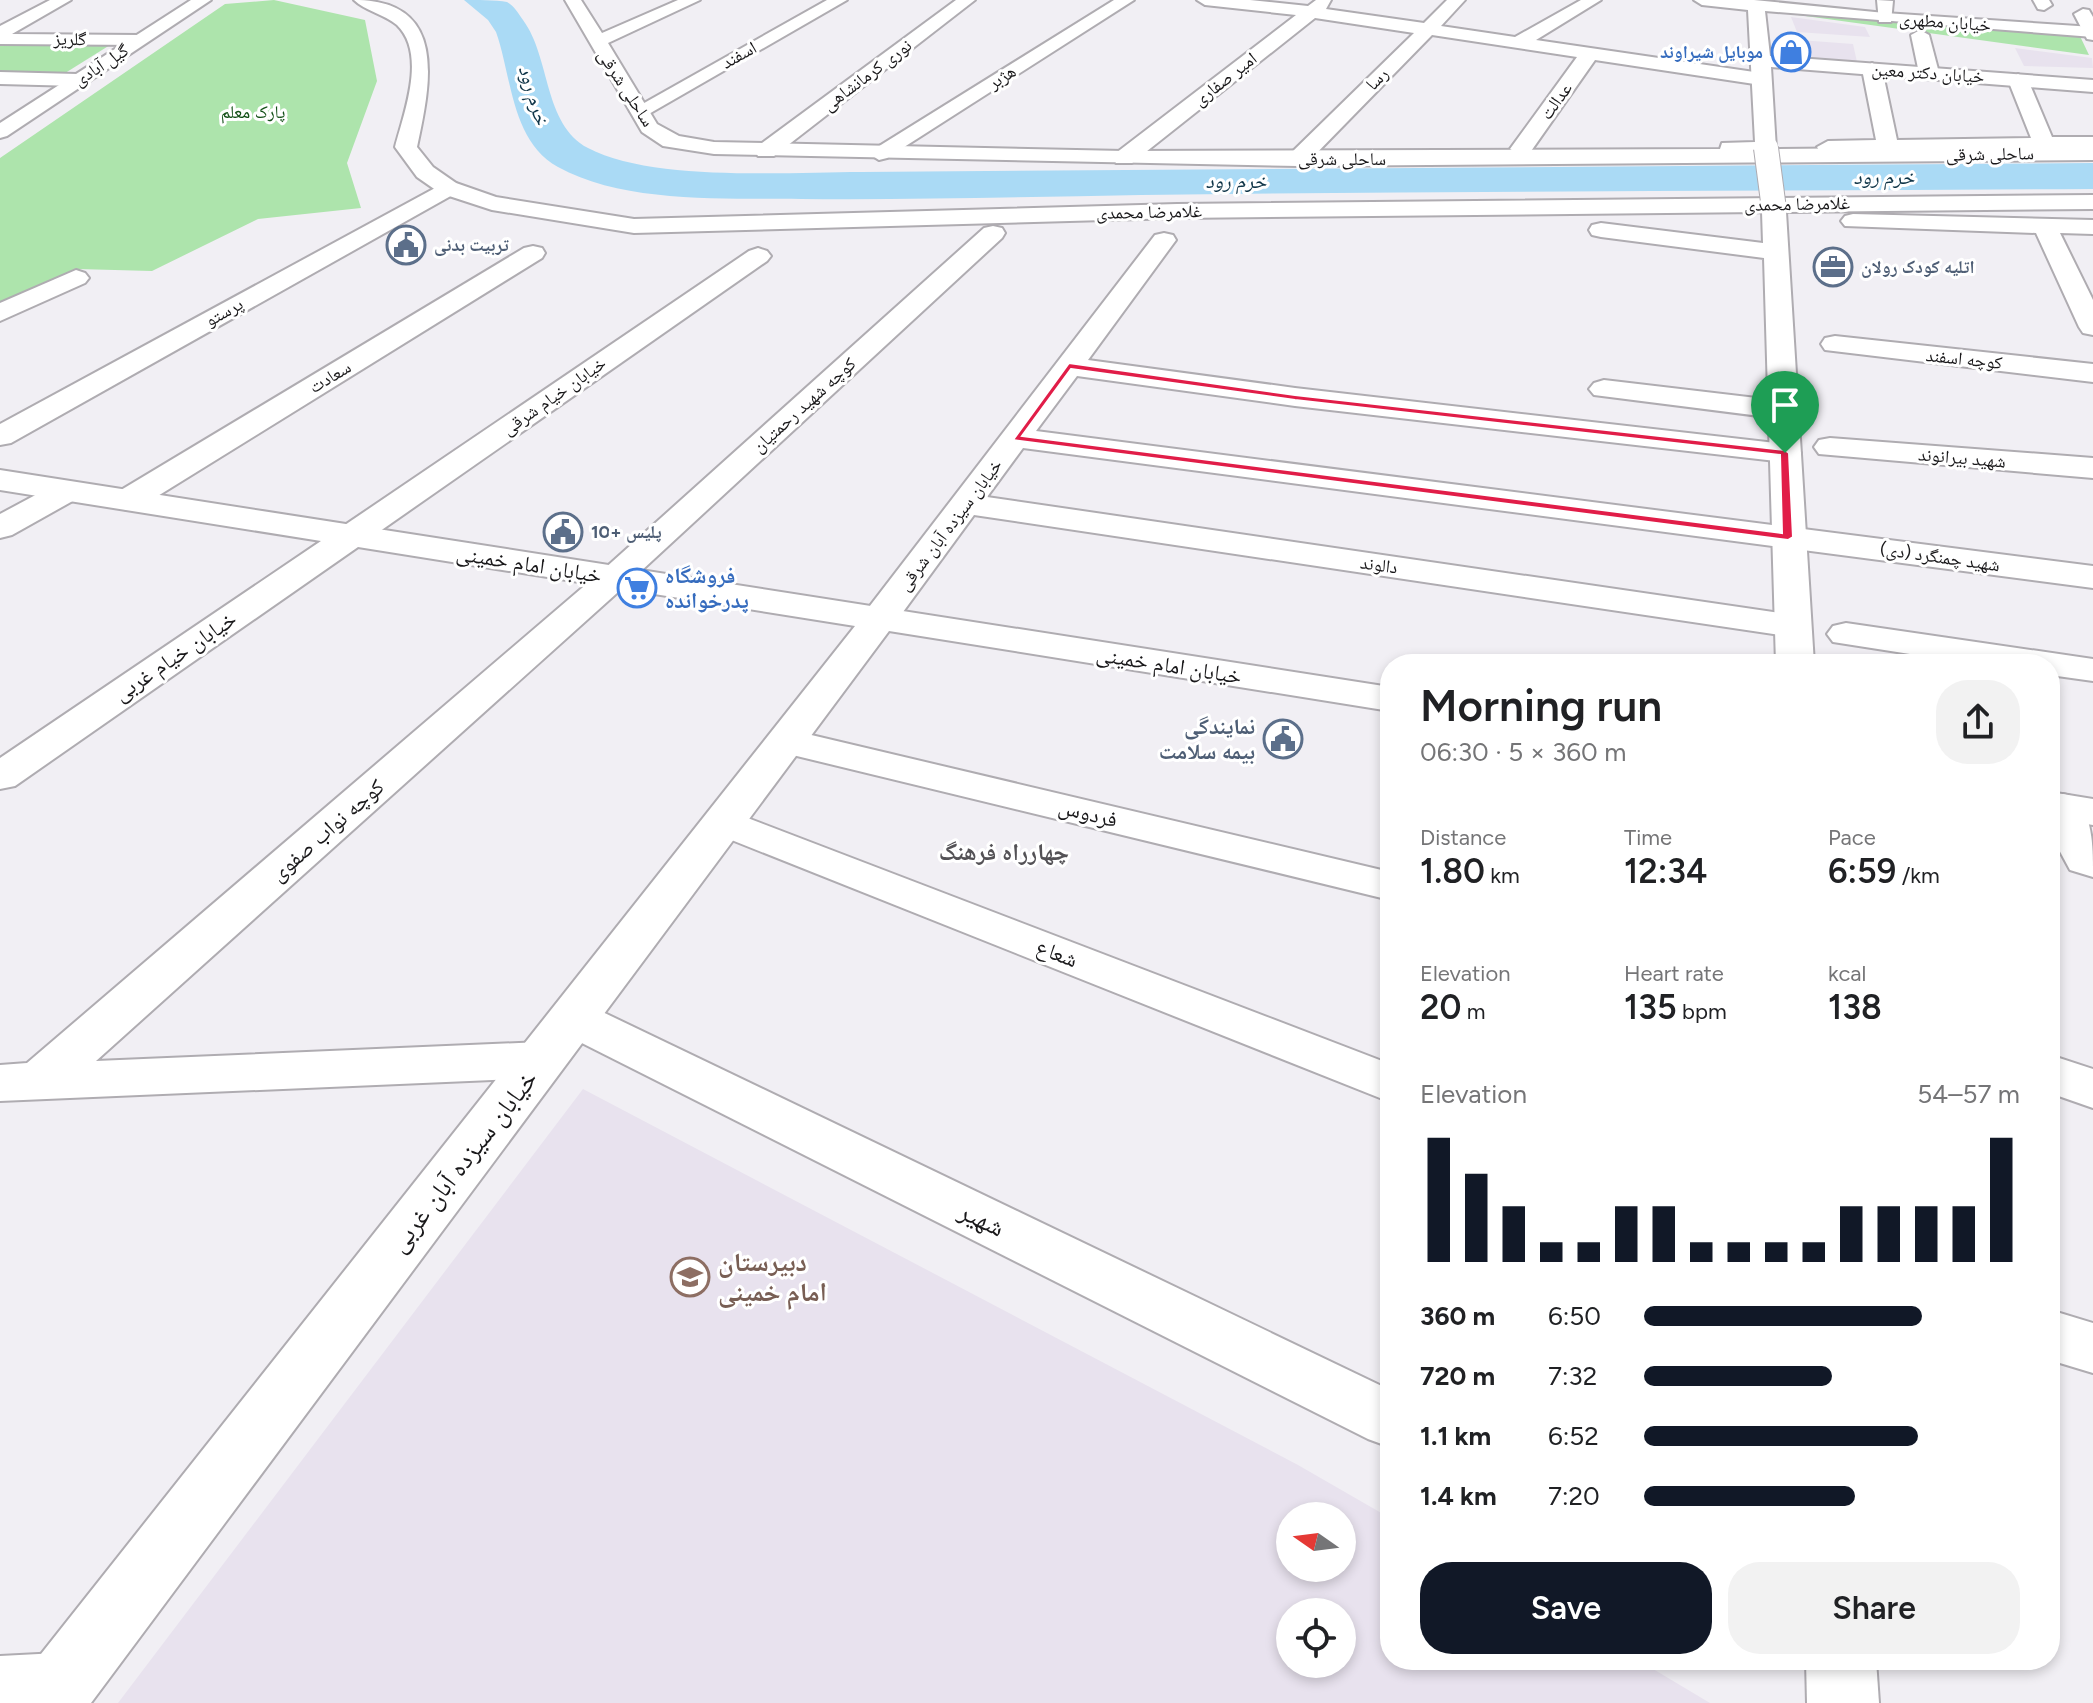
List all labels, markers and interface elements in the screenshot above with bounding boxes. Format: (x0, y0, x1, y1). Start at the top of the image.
street label: خیابان مطهری (1898, 8, 1992, 36)
street label: گلریز (53, 28, 87, 50)
shop icon: موبایل شیراوند (1770, 31, 1812, 73)
street label: نوری کرمانشاهی (818, 34, 916, 116)
street label: اسفند (718, 36, 760, 74)
street label: گیل آبادی (69, 39, 133, 91)
place label: موبایل شیراوند (1660, 41, 1763, 63)
street label: ساحلی شرقی (593, 45, 659, 131)
street label: امیر صفاری (1189, 47, 1261, 111)
street label: خیابان دکتر معین (1871, 58, 1985, 88)
street label: هژبر (983, 60, 1020, 94)
water label: خرم رود (512, 62, 554, 128)
street label: رسا (1361, 63, 1393, 95)
street label: عدالت (1535, 78, 1577, 124)
park label: پارک معلم (221, 101, 285, 124)
street label: ساحلی شرقی (1946, 142, 2034, 166)
street label: ساحلی شرقی (1298, 148, 1386, 170)
water label: خرم رود (1854, 165, 1915, 191)
water label: خرم رود (1206, 169, 1267, 195)
street label: غلامرضا محمدی (1744, 192, 1850, 216)
street label: غلامرضا محمدی (1096, 200, 1202, 224)
public building icon: تربیت بدنی (385, 224, 427, 266)
place label: تربیت بدنی (434, 234, 509, 256)
office icon: اتلیه کودک رولان (1812, 246, 1854, 288)
place label: اتلیه کودک رولان (1861, 256, 1975, 278)
street label: پرستو (201, 293, 247, 331)
street label: کوچه اسفند (1925, 344, 2004, 374)
street label: خیابان خیام شرقی (498, 352, 611, 441)
street label: کوچه شهید رحمتیان (748, 352, 861, 457)
street label: سعادت (305, 356, 355, 398)
pin (1751, 371, 1819, 453)
icon: arrive (1763, 383, 1807, 427)
street label: شهید بیرانوند (1917, 443, 2007, 473)
street label: خیابان سیزده آبان شرقی (893, 455, 1007, 595)
public building icon: پلیس +10 (542, 511, 584, 553)
place label: پلیس +10 (591, 521, 662, 543)
street label: شهید چمنگرد (دی) (1879, 538, 2001, 576)
street label: خیابان امام خمینی (454, 539, 604, 590)
street label: دالوند (1359, 551, 1399, 579)
place label: فروشگاه پدرخوانده (665, 562, 749, 614)
supermarket icon: فروشگاه پدرخوانده (616, 567, 658, 609)
street label: خیابان خیام غربی (108, 605, 242, 708)
street label: خیابان امام خمینی (1094, 640, 1244, 691)
text: Morning run (1420, 679, 1662, 732)
button: share (1936, 680, 2020, 764)
place label: نمایندگی بیمه سلامت (1159, 713, 1255, 765)
public building icon: نمایندگی بیمه سلامت (1262, 718, 1304, 760)
text: 06:30 · 5 × 360 m (1420, 736, 1626, 768)
street label: کوچه نواب صفوی (264, 773, 390, 887)
street label: فردوس (1056, 793, 1120, 833)
text: Distance (1420, 824, 1506, 851)
text: Time (1624, 824, 1672, 851)
text: Pace (1828, 824, 1876, 851)
district label: چهارراه فرهنگ (939, 837, 1069, 866)
text: 1.80 (1420, 851, 1485, 892)
text: 12:34 (1624, 851, 1707, 892)
text: 6:59 (1828, 851, 1896, 892)
text: km (1485, 862, 1520, 889)
text: /km (1896, 862, 1940, 889)
street label: شعاع (1032, 933, 1082, 973)
text: Elevation (1420, 960, 1510, 987)
text: Heart rate (1624, 960, 1724, 987)
text: kcal (1828, 960, 1866, 987)
text: 20 (1420, 987, 1461, 1028)
text: 135 (1624, 987, 1677, 1028)
text: 138 (1828, 987, 1882, 1028)
text: m (1461, 998, 1486, 1025)
text: bpm (1677, 998, 1727, 1025)
street label: خیابان سیزده آبان غربی (382, 1063, 544, 1259)
text: Elevation (1420, 1078, 1527, 1110)
text: 54–57 m (1917, 1078, 2020, 1110)
street label: شهیر (953, 1194, 1010, 1244)
place label: دبیرستان امام خمینی (718, 1246, 827, 1310)
school or university icon: دبیرستان امام خمینی (669, 1256, 711, 1298)
text: 360 m (1420, 1300, 1495, 1332)
text: 6:50 (1548, 1300, 1601, 1332)
text: 720 m (1420, 1360, 1495, 1392)
text: 7:32 (1548, 1360, 1597, 1392)
text: 1.1 km (1420, 1420, 1491, 1452)
text: 6:52 (1548, 1420, 1599, 1452)
text: 1.4 km (1420, 1480, 1497, 1512)
text: 7:20 (1548, 1480, 1600, 1512)
north arrow (1276, 1502, 1356, 1582)
map controls (1276, 1502, 1356, 1678)
button: Save (1420, 1562, 1712, 1654)
button: Share (1728, 1562, 2020, 1654)
button: locate (1276, 1598, 1356, 1678)

